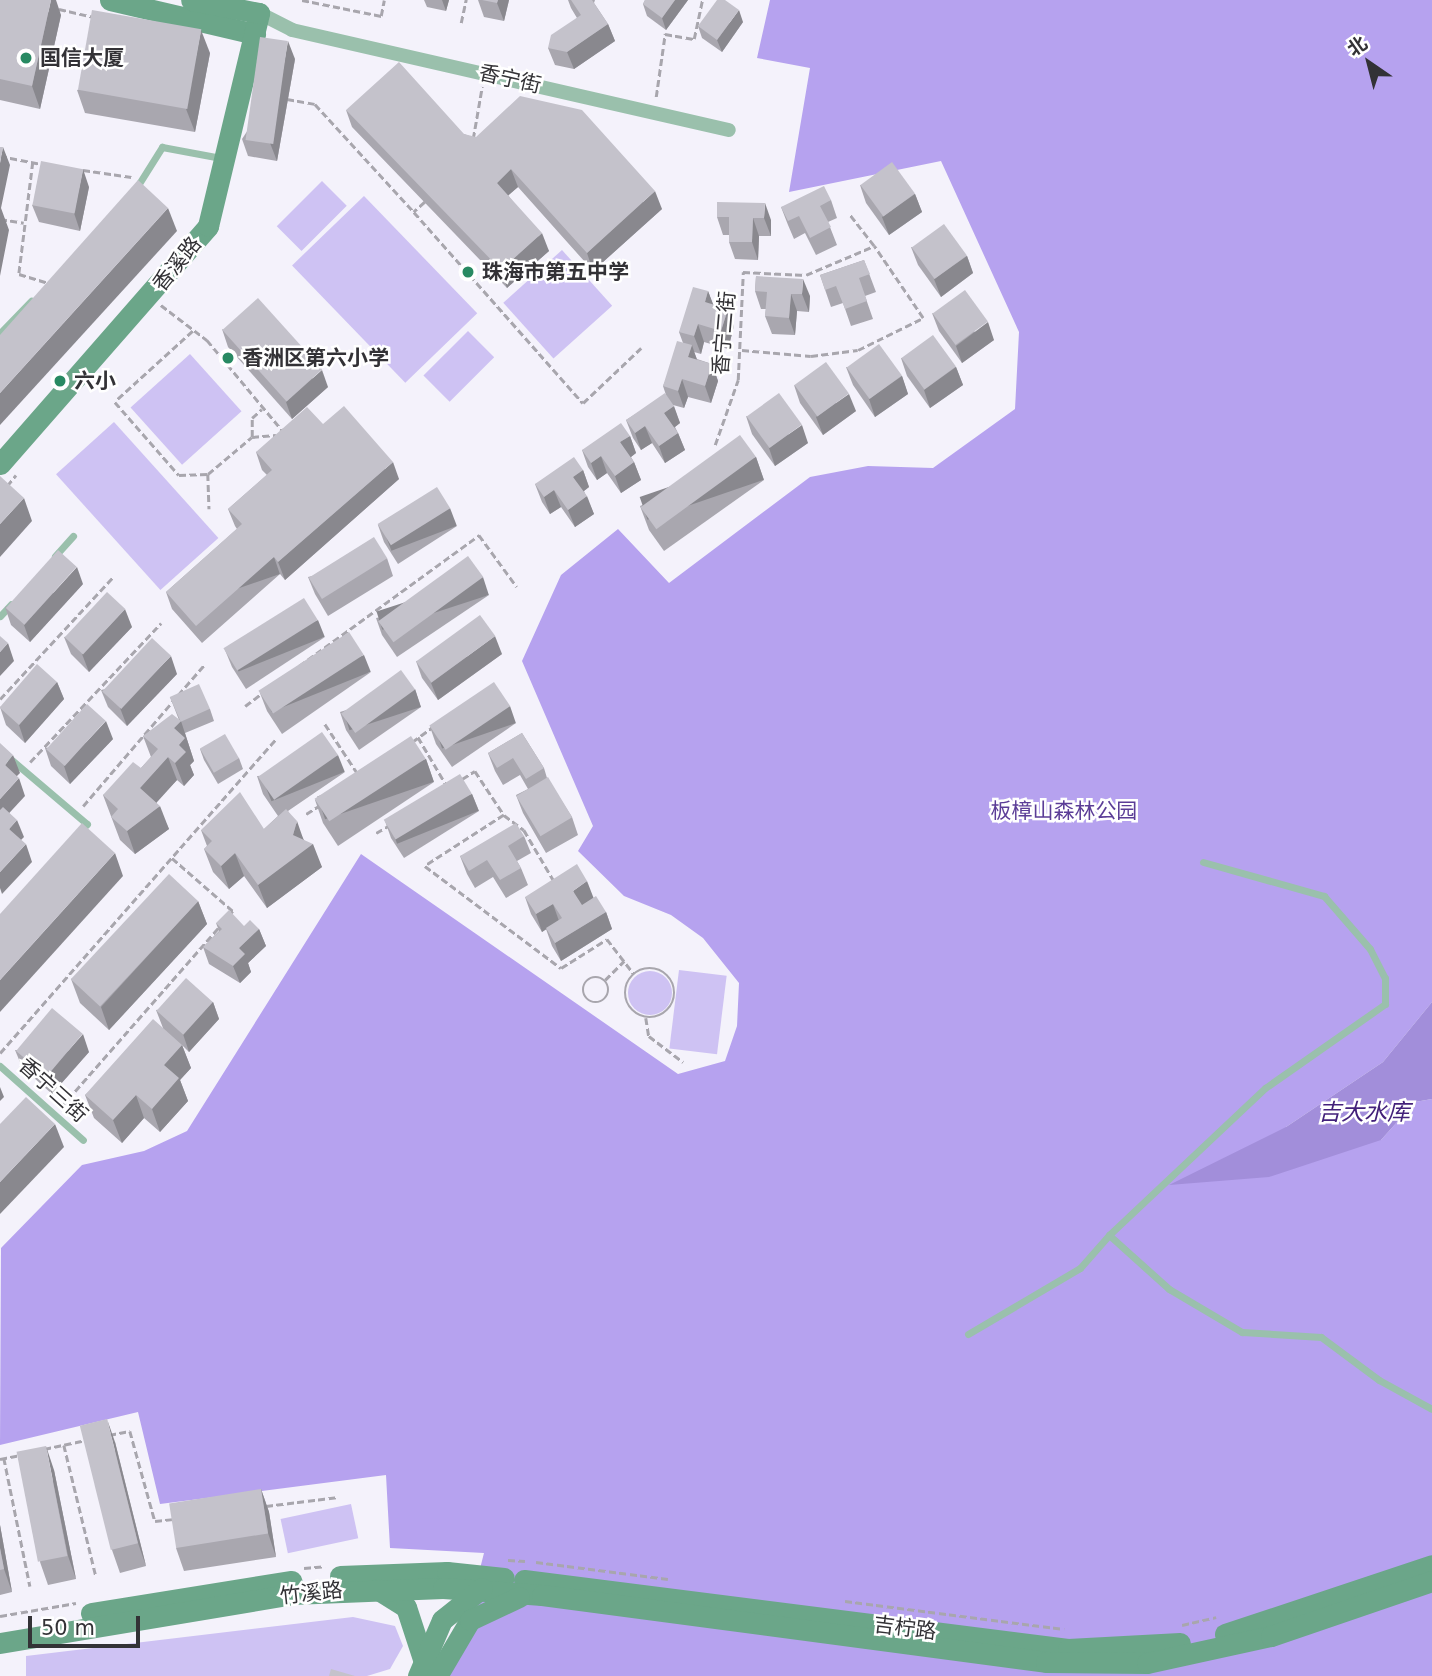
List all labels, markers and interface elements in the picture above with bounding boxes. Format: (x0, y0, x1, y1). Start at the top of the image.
north arrow (1334, 28, 1404, 98)
text: 北 (1343, 31, 1371, 60)
place label: 国信大厦 (40, 45, 124, 71)
marker: 国信大厦 (18, 50, 34, 66)
street label: 香宁街 (476, 60, 544, 98)
street label: 香溪路 (147, 232, 207, 296)
place label: 珠海市第五中学 (482, 259, 629, 285)
marker: 珠海市第五中学 (460, 264, 476, 280)
street label: 香宁二街 (708, 290, 740, 376)
place label: 香洲区第六小学 (242, 345, 389, 371)
marker: 香洲区第六小学 (220, 350, 236, 366)
place label: 六小 (74, 368, 116, 394)
marker: 六小 (52, 373, 68, 389)
park label: 板樟山森林公园 (991, 798, 1137, 824)
street label: 香宁三街 (13, 1053, 93, 1127)
water label: 吉大水库 (1318, 1098, 1410, 1126)
street label: 竹溪路 (278, 1577, 344, 1609)
scale bar (32, 1602, 144, 1646)
street label: 吉柠路 (872, 1612, 938, 1644)
text: 50 m (41, 1616, 95, 1640)

